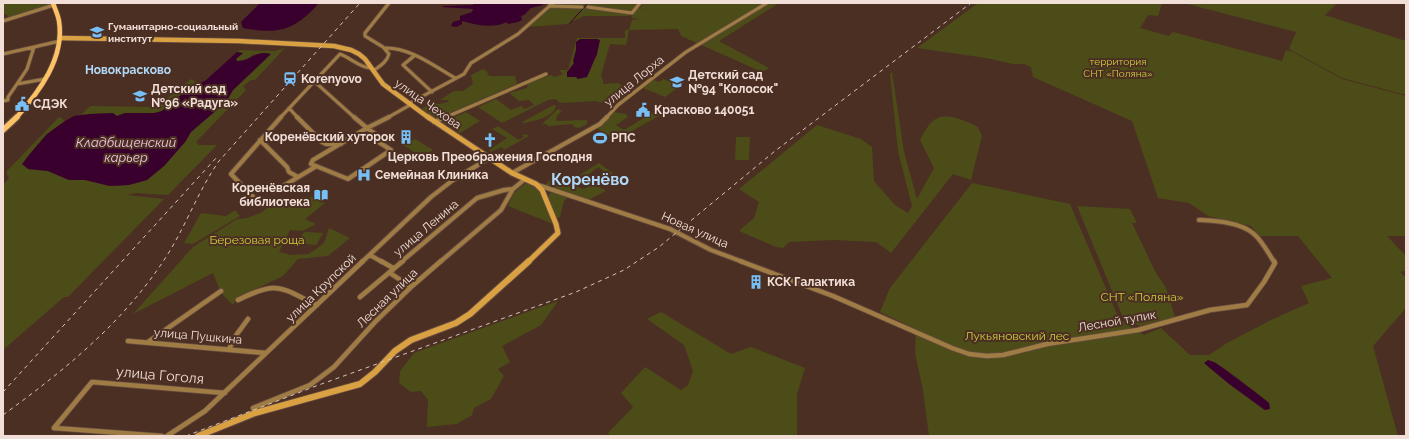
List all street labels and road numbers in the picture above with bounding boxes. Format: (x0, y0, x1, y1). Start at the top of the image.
street label: улица Лорха (601, 53, 667, 109)
street label: улица Чехова (392, 76, 464, 132)
street label: улица Ленина (391, 197, 461, 259)
street label: Новая улица (659, 209, 731, 251)
street label: улица Крупской (283, 251, 359, 325)
street label: Лесная улица (354, 266, 420, 330)
street label: Лесной тупик (1077, 307, 1157, 335)
street label: улица Пушкина (153, 325, 243, 347)
street label: улица Гоголя (115, 363, 205, 387)

